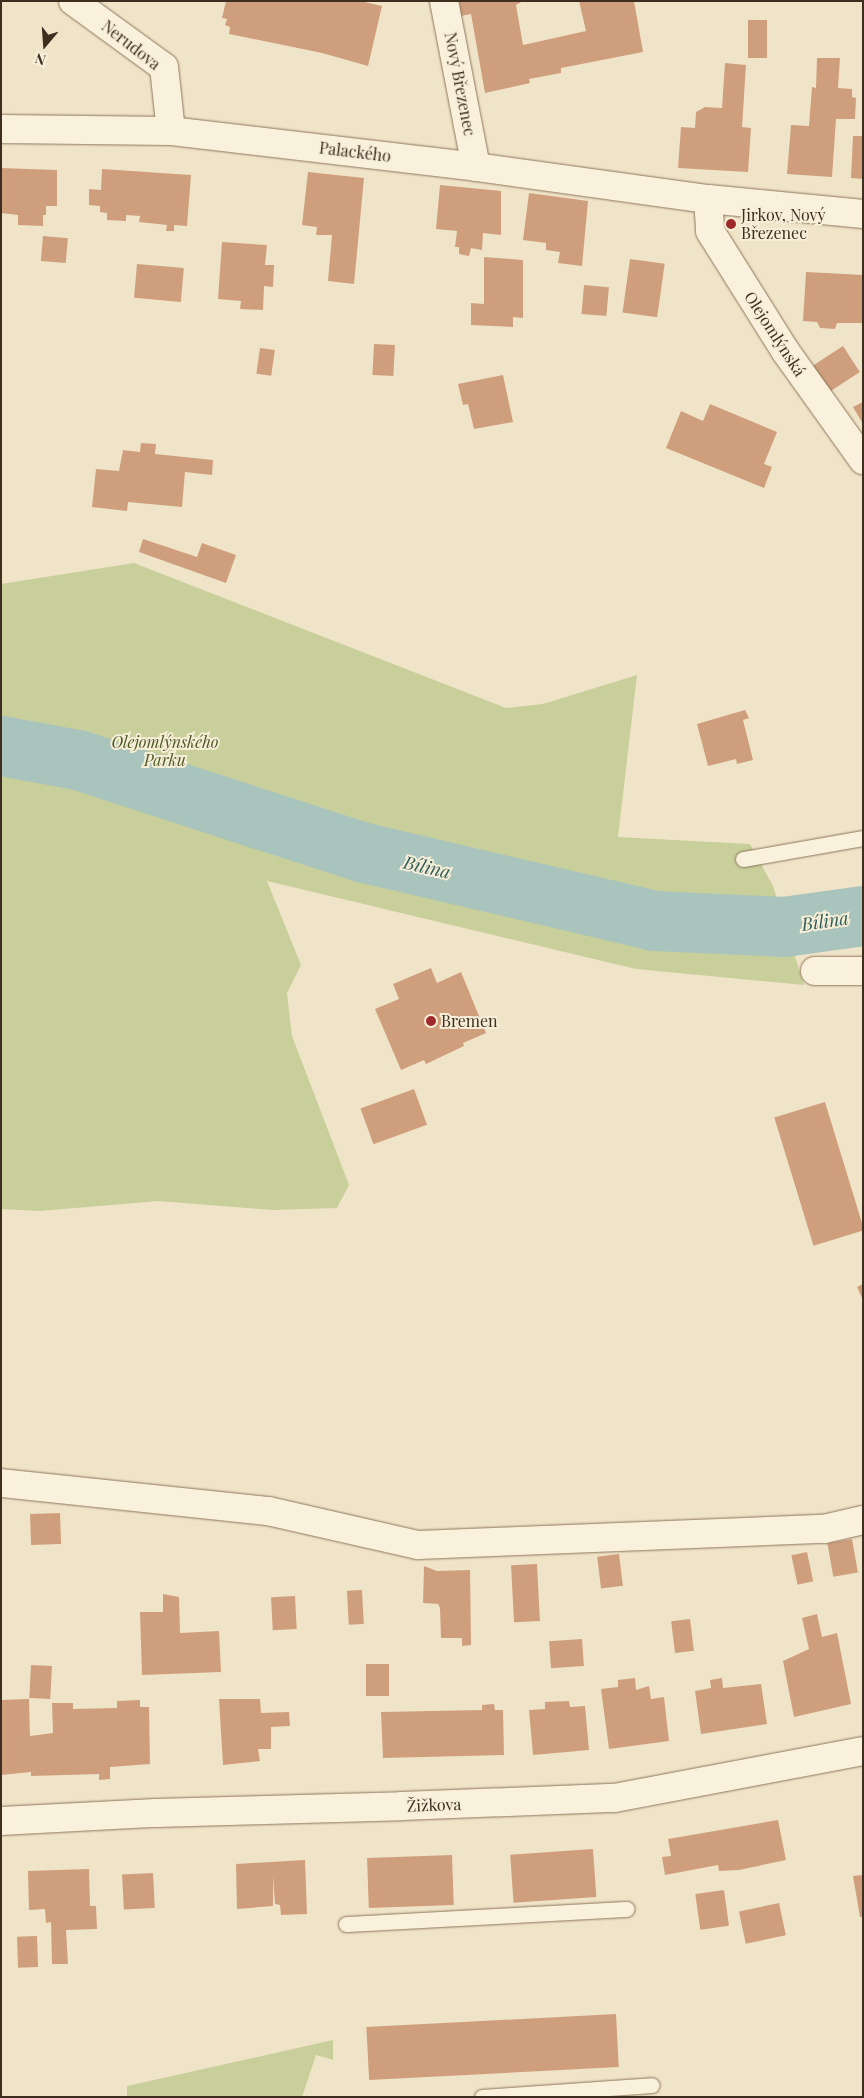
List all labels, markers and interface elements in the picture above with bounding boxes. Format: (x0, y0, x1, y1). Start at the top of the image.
street label: Nerudova (98, 16, 164, 74)
north arrow (20, 20, 70, 70)
street label: Nový Březenec (441, 30, 479, 138)
text: N (32, 49, 48, 70)
street label: Palackého (318, 138, 392, 166)
place label: Jirkov, Nový Březenec (741, 205, 825, 243)
marker: Jirkov, Nový Březenec (725, 218, 737, 230)
street label: Olejomlýnská (740, 288, 810, 380)
park label: Olejomlýnského Parku (111, 732, 219, 770)
water label: Bílina (401, 851, 453, 883)
water label: Bílina (800, 907, 850, 935)
place label: Bremen (441, 1011, 498, 1031)
marker: Bremen (425, 1015, 437, 1027)
street label: Žižkova (406, 1794, 462, 1816)

